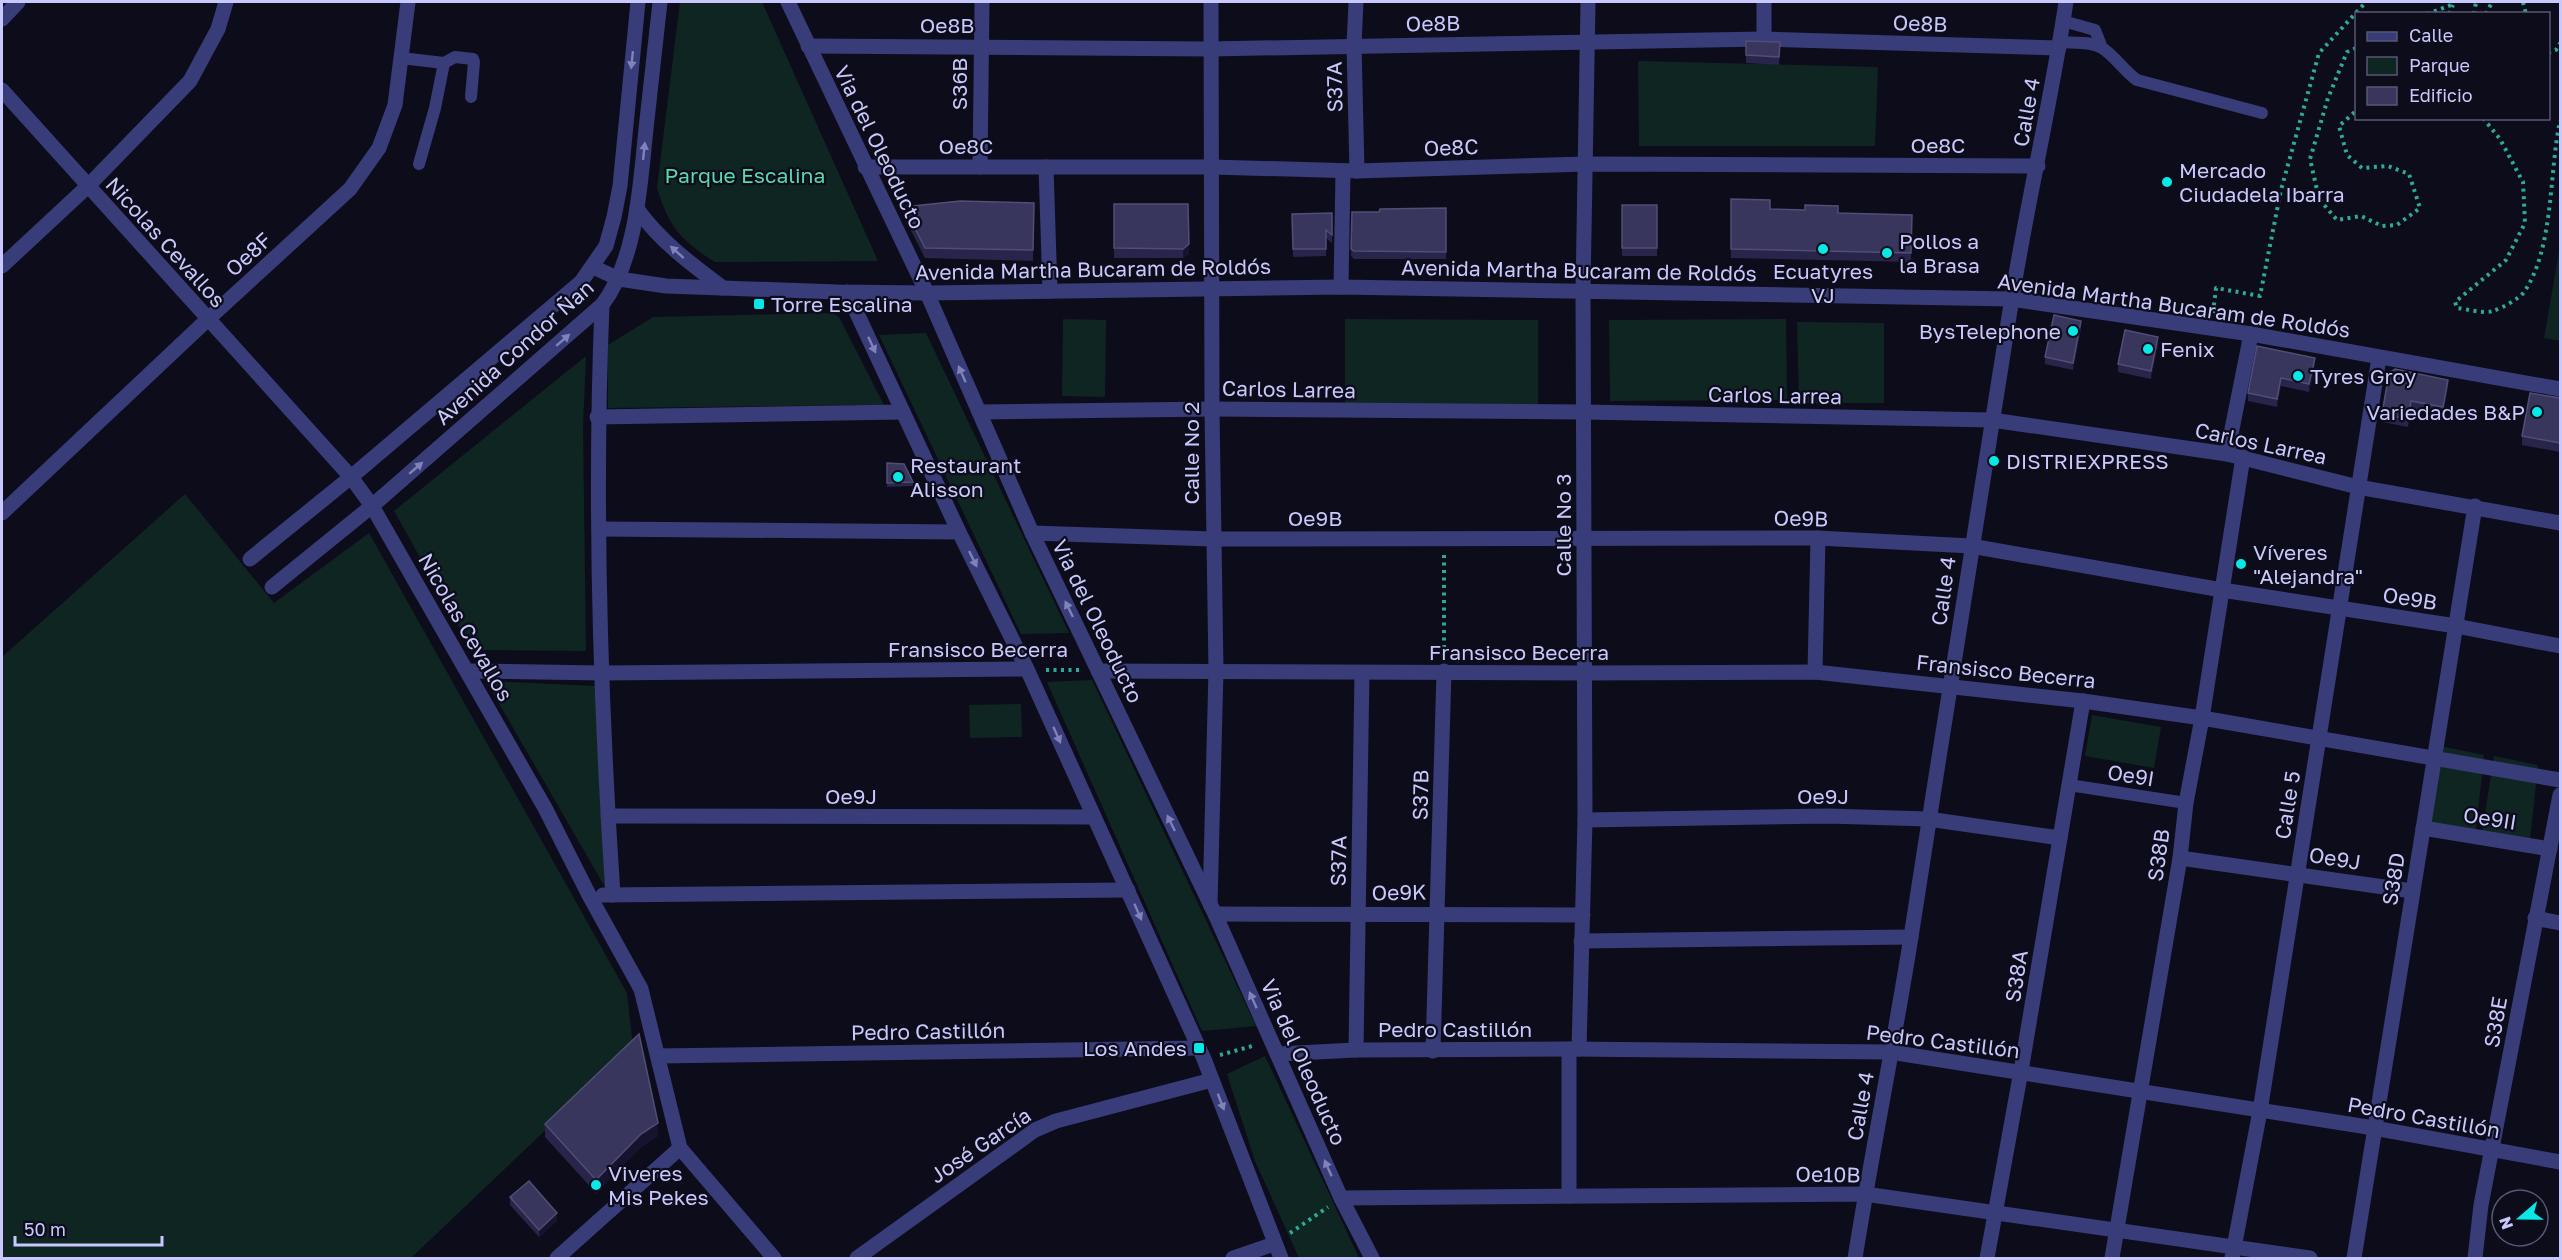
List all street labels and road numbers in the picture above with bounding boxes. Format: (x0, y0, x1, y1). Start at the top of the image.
street label: Oe8B (1892, 9, 1948, 37)
street label: Oe8B (1405, 10, 1461, 36)
street label: Oe8B (920, 12, 974, 38)
street label: S36B (946, 58, 972, 110)
street label: Via del Oleoducto (829, 61, 931, 233)
street label: S37A (1321, 61, 1347, 113)
street label: Calle 4 (2007, 75, 2045, 149)
street label: Oe8C (1911, 132, 1965, 158)
street label: Oe8C (939, 133, 993, 159)
street label: Oe8C (1423, 133, 1479, 161)
street label: Nicolas Cevallos (101, 171, 231, 313)
street label: Oe8F (220, 227, 276, 281)
street label: Avenida Martha Bucaram de Roldós (915, 253, 1271, 285)
street label: Avenida Martha Bucaram de Roldós (1401, 254, 1757, 286)
street label: Avenida Martha Bucaram de Roldós (1996, 267, 2352, 343)
street label: Avenida Condor Ñan (429, 274, 599, 430)
street label: Carlos Larrea (1222, 375, 1356, 403)
street label: Carlos Larrea (1708, 381, 1842, 409)
street label: Calle No 2 (1178, 402, 1204, 504)
street label: Carlos Larrea (2193, 416, 2329, 470)
street label: Calle No 3 (1550, 474, 1576, 576)
street label: Oe9B (1288, 505, 1342, 531)
street label: Oe9B (1774, 505, 1828, 531)
street label: Via del Oleoducto (1047, 535, 1149, 707)
street label: Nicolas Cevallos (413, 548, 519, 706)
street label: Calle 4 (1925, 555, 1961, 627)
street label: Oe9B (2381, 581, 2439, 615)
street label: Fransisco Becerra (888, 636, 1068, 662)
street label: Fransisco Becerra (1429, 639, 1609, 665)
street label: Fransisco Becerra (1915, 649, 2097, 693)
street label: Oe9I (2106, 758, 2156, 792)
street label: S37B (1407, 769, 1433, 821)
street label: Calle 5 (2269, 769, 2305, 841)
street label: Oe9J (825, 783, 877, 809)
street label: Oe9J (1797, 783, 1849, 809)
street label: Oe9II (2461, 801, 2519, 835)
street label: S38B (2141, 827, 2175, 883)
street label: S37A (1325, 835, 1351, 887)
street label: Oe9J (2307, 841, 2363, 875)
street label: S38D (2376, 851, 2410, 907)
street label: Oe9K (1371, 879, 1427, 905)
street label: S38A (1999, 948, 2033, 1004)
street label: Via del Oleoducto (1256, 975, 1352, 1149)
street label: S38E (2478, 994, 2512, 1050)
street label: Pedro Castillón (1378, 1016, 1532, 1042)
street label: Pedro Castillón (851, 1017, 1005, 1045)
street label: Pedro Castillón (1865, 1019, 2021, 1063)
street label: Calle 4 (1841, 1069, 1879, 1143)
street label: Pedro Castillón (2346, 1091, 2502, 1143)
street label: José García (924, 1102, 1036, 1188)
street label: Oe10B (1795, 1160, 1861, 1188)

